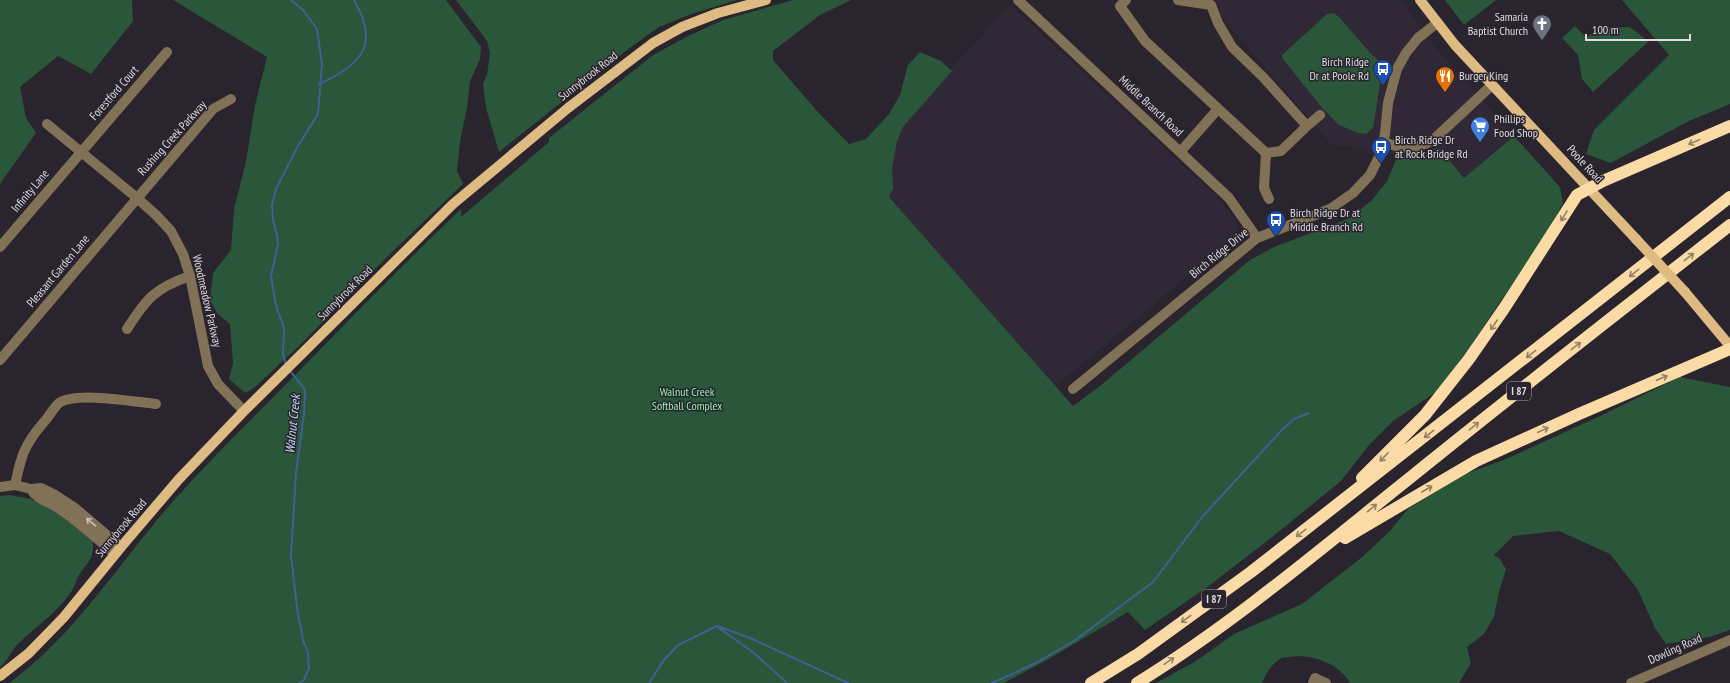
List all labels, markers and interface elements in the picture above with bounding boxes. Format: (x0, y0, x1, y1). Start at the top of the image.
place label: Samaria Baptist Church (1468, 9, 1528, 38)
church icon: Samaria Baptist Church (1531, 13, 1553, 41)
scale bar (1586, 16, 1690, 42)
text: 100 m (1592, 22, 1619, 37)
street label: Sunnybrook Road (555, 48, 621, 104)
place label: Birch Ridge Dr at Poole Rd (1310, 54, 1369, 83)
bus stop icon: Birch Ridge Dr at Poole Rd (1372, 58, 1394, 86)
street label: Forestford Court (86, 62, 142, 123)
restaurant icon: Burger King (1434, 65, 1456, 93)
place label: Burger King (1459, 68, 1508, 83)
street label: Middle Branch Road (1116, 72, 1187, 139)
street label: Rushing Creek Parkway (134, 97, 209, 178)
place label: Phillips Food Shop (1494, 111, 1538, 140)
supermarket icon: Phillips Food Shop (1469, 115, 1491, 143)
place label: Birch Ridge Dr at Rock Bridge Rd (1395, 132, 1468, 161)
bus stop icon: Birch Ridge Dr at Rock Bridge Rd (1370, 136, 1392, 164)
one-way arrow (1689, 139, 1701, 146)
street label: Poole Road (1564, 142, 1607, 186)
street label: Infinity Lane (7, 166, 52, 215)
place label: Birch Ridge Dr at Middle Branch Rd (1290, 205, 1363, 234)
bus stop icon: Birch Ridge Dr at Middle Branch Rd (1265, 209, 1287, 237)
one-way arrow (1560, 210, 1568, 221)
street label: Birch Ridge Drive (1186, 224, 1251, 281)
street label: Pleasant Garden Lane (23, 231, 92, 310)
street label: Woodmeadow Parkway (190, 253, 226, 349)
one-way arrow (1684, 253, 1695, 261)
street label: Sunnybrook Road (314, 262, 375, 323)
one-way arrow (1628, 269, 1639, 278)
one-way arrow (1490, 319, 1498, 330)
one-way arrow (1570, 342, 1581, 350)
one-way arrow (1526, 349, 1537, 358)
one-way arrow (1656, 374, 1668, 382)
road number: I 87 (1507, 382, 1531, 400)
park label: Walnut Creek Softball Complex (652, 384, 722, 413)
water label: Walnut Creek (281, 392, 304, 454)
one-way arrow (1468, 422, 1479, 431)
one-way arrow (1537, 426, 1549, 433)
one-way arrow (1424, 430, 1435, 438)
one-way arrow (1379, 452, 1389, 462)
one-way arrow (1421, 485, 1433, 493)
street label: Sunnybrook Road (92, 495, 149, 560)
one-way arrow (1367, 503, 1378, 512)
one-way arrow (86, 517, 96, 526)
one-way arrow (1296, 529, 1307, 537)
road number: I 87 (1202, 590, 1226, 608)
one-way arrow (1181, 615, 1192, 623)
street label: Dowling Road (1646, 630, 1704, 667)
one-way arrow (1164, 657, 1175, 665)

